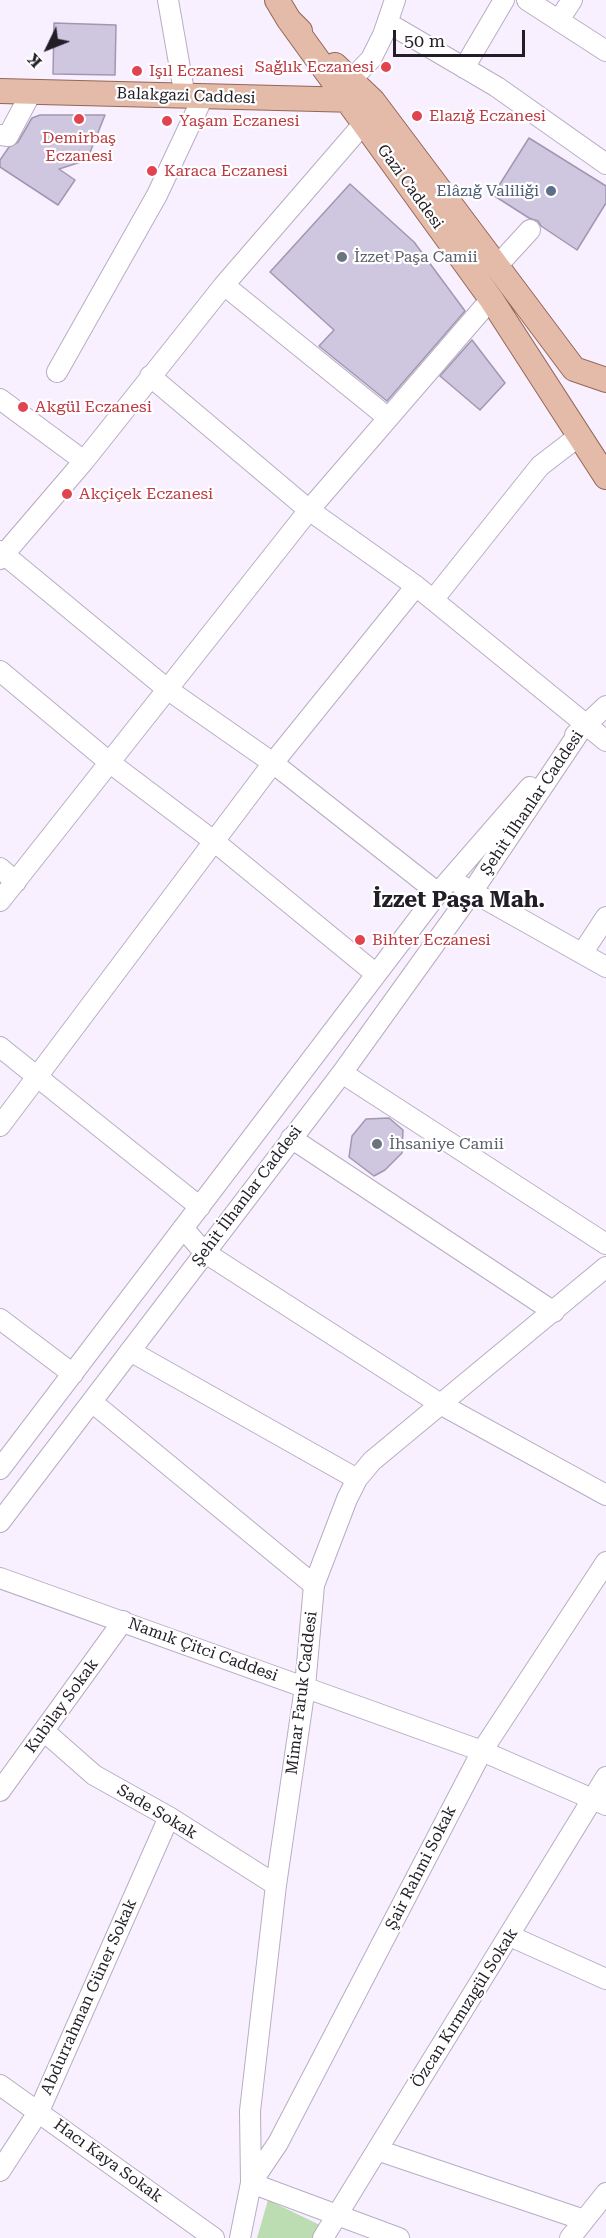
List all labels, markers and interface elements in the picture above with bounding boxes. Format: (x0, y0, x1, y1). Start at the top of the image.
north arrow (18, 18, 78, 78)
scale bar (396, 18, 528, 56)
text: 50 m (404, 30, 445, 51)
text: K (23, 50, 46, 72)
place label: Sağlık Eczanesi (255, 57, 374, 77)
marker: Sağlık Eczanesi (379, 60, 393, 74)
place label: Işıl Eczanesi (149, 61, 244, 81)
marker: Işıl Eczanesi (130, 64, 144, 78)
street label: Balakgazi Caddesi (116, 84, 256, 108)
place label: Elazığ Eczanesi (429, 106, 546, 126)
marker: Elazığ Eczanesi (410, 109, 424, 123)
place label: Yaşam Eczanesi (179, 111, 300, 131)
marker: Demirbaş Eczanesi (72, 112, 86, 126)
marker: Yaşam Eczanesi (160, 114, 174, 128)
place label: Demirbaş Eczanesi (42, 128, 116, 166)
street label: Gazi Caddesi (373, 141, 447, 233)
place label: Karaca Eczanesi (164, 161, 288, 181)
marker: Karaca Eczanesi (145, 164, 159, 178)
place label: Elâzığ Valiliği (436, 181, 539, 201)
marker: Elâzığ Valiliği (544, 184, 558, 198)
place label: İzzet Paşa Camii (354, 247, 478, 267)
marker: İzzet Paşa Camii (335, 250, 349, 264)
place label: Akgül Eczanesi (35, 397, 152, 417)
marker: Akgül Eczanesi (16, 400, 30, 414)
place label: Akçiçek Eczanesi (79, 484, 213, 504)
marker: Akçiçek Eczanesi (60, 487, 74, 501)
street label: Şehit İlhanlar Caddesi (476, 727, 588, 879)
district label: İzzet Paşa Mah. (373, 888, 545, 914)
place label: Bihter Eczanesi (372, 930, 491, 950)
marker: Bihter Eczanesi (353, 933, 367, 947)
street label: Şehit İlhanlar Caddesi (188, 1122, 306, 1270)
place label: İhsaniye Camii (389, 1134, 504, 1154)
marker: İhsaniye Camii (370, 1137, 384, 1151)
street label: Mimar Faruk Caddesi (282, 1610, 322, 1776)
street label: Namık Çitci Caddesi (126, 1614, 280, 1686)
street label: Kubilay Sokak (21, 1655, 103, 1757)
street label: Sade Sokak (113, 1781, 201, 1843)
street label: Şair Rahmi Sokak (381, 1803, 461, 1933)
street label: Abdurrahman Güner Sokak (37, 1896, 141, 2098)
street label: Özcan Kırmızıgül Sokak (408, 1925, 522, 2091)
street label: Hacı Kaya Sokak (50, 2115, 166, 2207)

